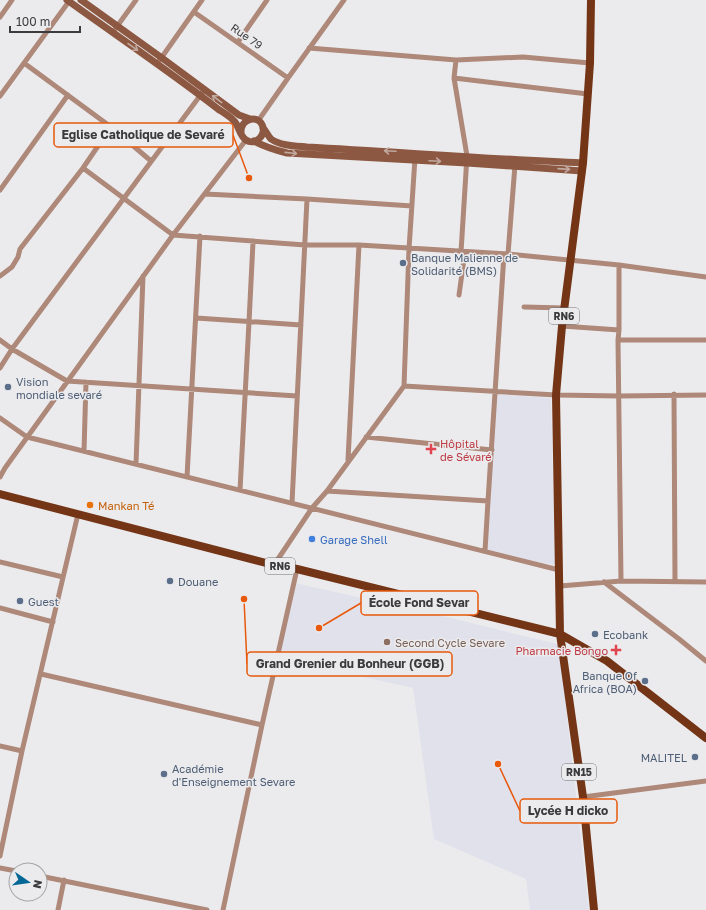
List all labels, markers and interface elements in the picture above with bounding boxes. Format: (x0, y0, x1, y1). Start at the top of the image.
scale bar (10, 8, 80, 34)
text: 100 m (16, 14, 50, 29)
street label: Rue 79 (229, 20, 265, 52)
one-way arrow (127, 43, 138, 51)
one-way arrow (212, 94, 223, 103)
callout: Eglise Catholique de Sevaré (54, 123, 233, 147)
text: Eglise Catholique de Sevaré (61, 127, 225, 142)
one-way arrow (384, 148, 397, 155)
one-way arrow (284, 149, 297, 157)
one-way arrow (428, 157, 441, 165)
one-way arrow (557, 166, 570, 173)
place label: Banque Malienne de Solidarité (BMS) (411, 251, 518, 277)
marker: Banque Malienne de Solidarité (BMS) (398, 258, 408, 268)
road number: RN6 (549, 308, 579, 324)
place label: Vision mondiale sevaré (16, 375, 102, 401)
marker: Vision mondiale sevaré (3, 382, 13, 392)
place label: Hôpital de Sévaré (440, 437, 492, 463)
marker: Hôpital de Sévaré (425, 443, 437, 455)
place label: Mankan Té (98, 499, 155, 512)
marker: Mankan Té (85, 500, 95, 510)
place label: Garage Shell (320, 533, 388, 546)
marker: Garage Shell (307, 534, 317, 544)
road number: RN6 (265, 558, 295, 574)
place label: Douane (178, 575, 218, 588)
marker: Douane (165, 576, 175, 586)
callout: École Fond Sevar (361, 591, 478, 615)
place label: Guest (28, 595, 59, 608)
text: École Fond Sevar (369, 595, 470, 610)
marker: Guest (15, 596, 25, 606)
place label: Ecobank (603, 628, 648, 641)
marker: Ecobank (590, 629, 600, 639)
place label: Second Cycle Sevare (395, 636, 505, 649)
marker: Second Cycle Sevare (382, 637, 392, 647)
place label: Pharmacie Bongo (515, 644, 608, 657)
marker: Pharmacie Bongo (611, 645, 621, 655)
callout: Grand Grenier du Bonheur (GGB) (247, 652, 452, 676)
text: Grand Grenier du Bonheur (GGB) (256, 656, 444, 671)
place label: Banque Of Africa (BOA) (573, 669, 637, 695)
marker: Banque Of Africa (BOA) (640, 676, 650, 686)
place label: MALITEL (641, 751, 688, 764)
marker: MALITEL (690, 752, 700, 762)
place label: Académie d'Enseignement Sevare (172, 762, 295, 788)
road number: RN15 (562, 764, 596, 780)
marker: Académie d'Enseignement Sevare (159, 769, 169, 779)
callout: Lycée H dicko (520, 799, 617, 823)
text: Lycée H dicko (528, 803, 608, 818)
north arrow (8, 862, 48, 902)
text: N (31, 879, 46, 890)

